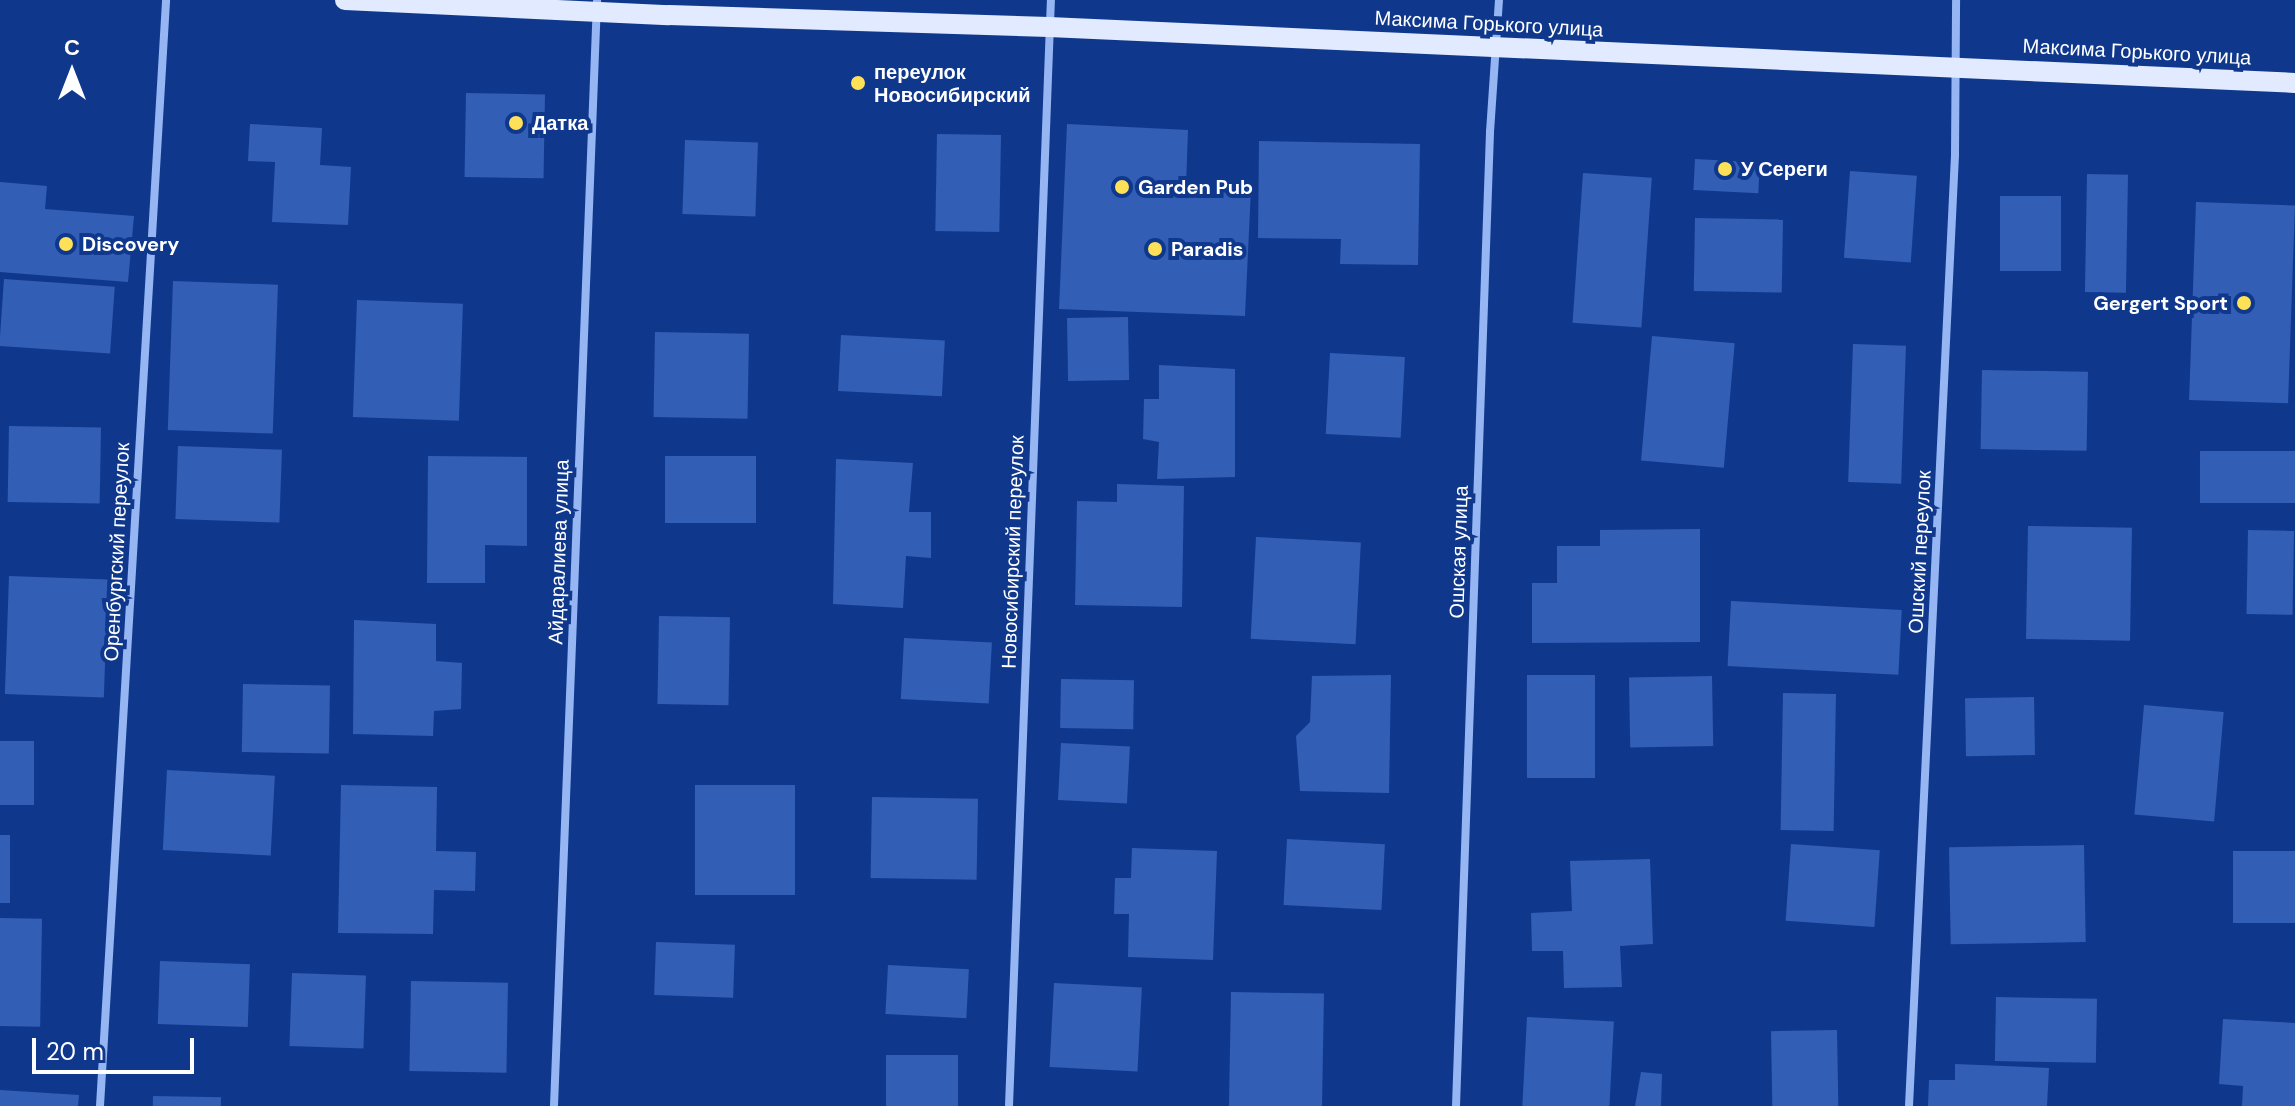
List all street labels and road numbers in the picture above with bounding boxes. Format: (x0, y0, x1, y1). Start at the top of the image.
street label: Максима Горького улица (1374, 6, 1604, 42)
street label: Максима Горького улица (2022, 34, 2252, 70)
street label: Новосибирский переулок (997, 435, 1029, 669)
street label: Оренбургский переулок (99, 442, 135, 662)
street label: Айдаралиева улица (544, 459, 574, 645)
street label: Ошский переулок (1904, 470, 1936, 634)
street label: Ошская улица (1445, 485, 1473, 619)

